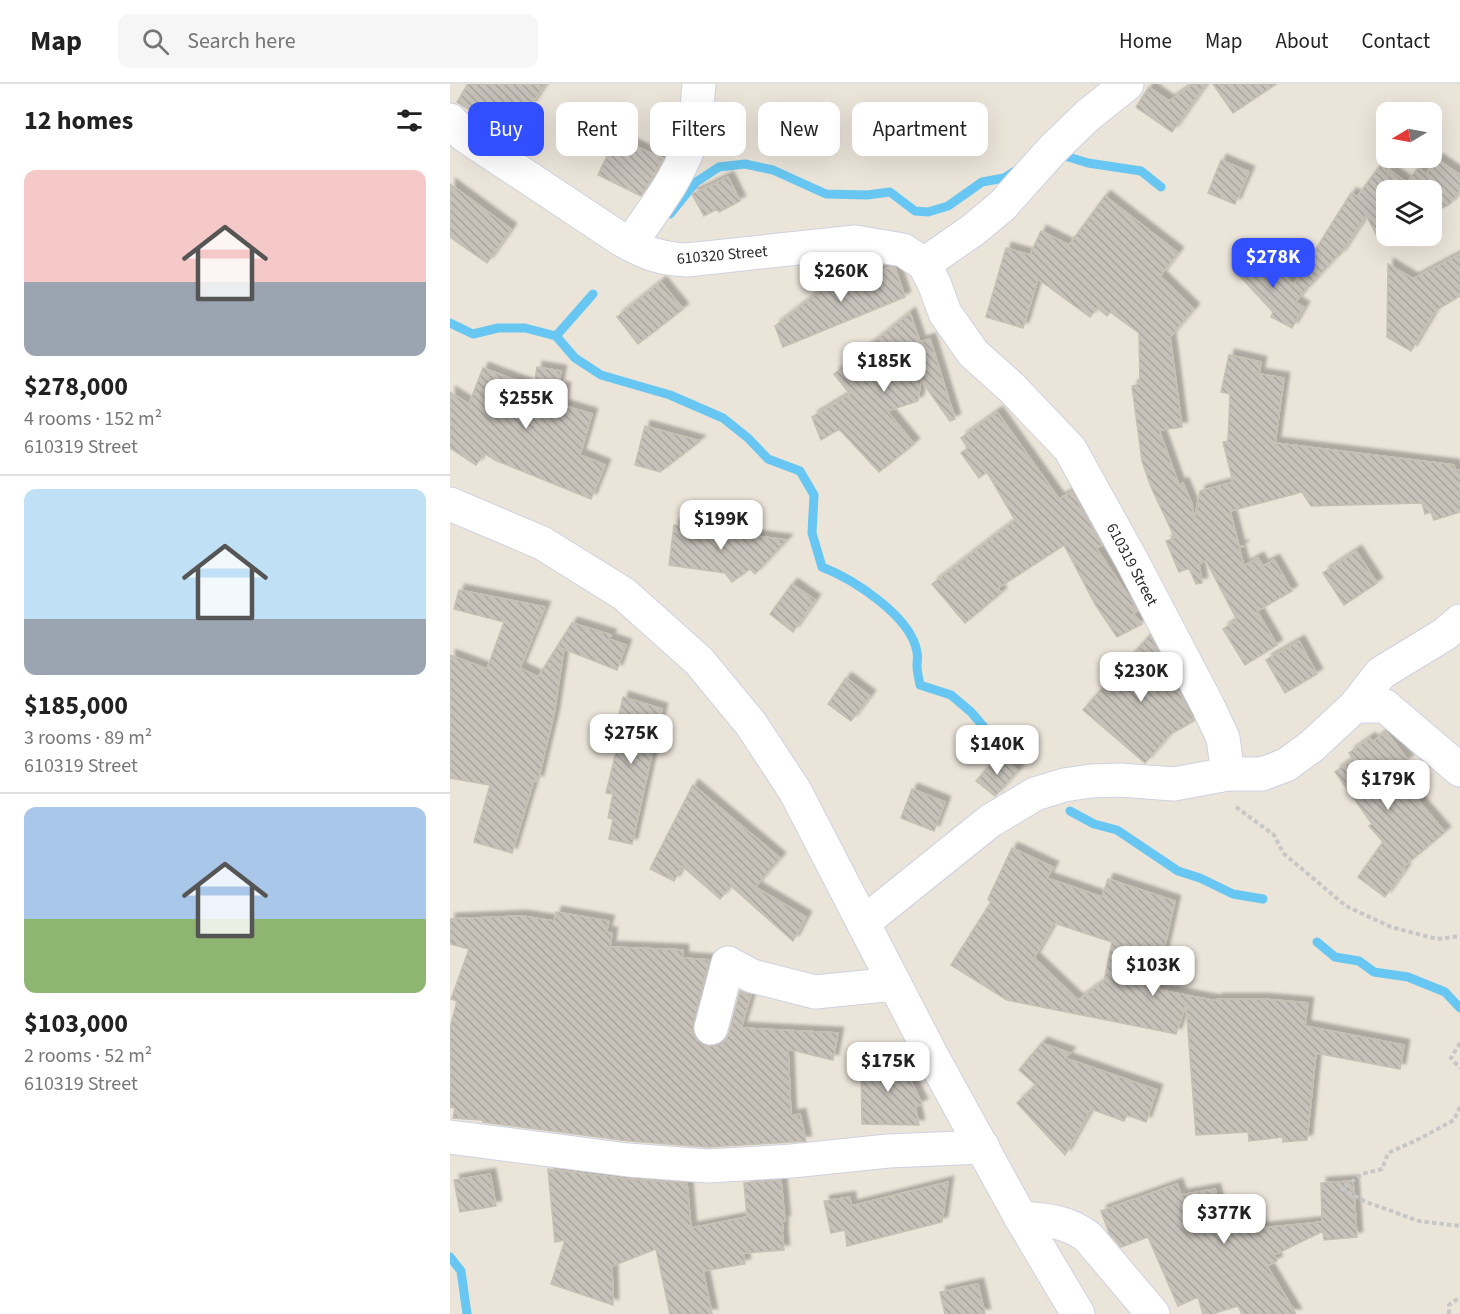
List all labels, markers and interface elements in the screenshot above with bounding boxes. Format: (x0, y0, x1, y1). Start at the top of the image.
search box (118, 14, 538, 68)
text: Map (30, 21, 82, 61)
icon: search (139, 25, 172, 58)
text: Search here (187, 25, 296, 57)
text: Home (1119, 26, 1172, 56)
text: Map (1205, 26, 1243, 56)
text: About (1276, 26, 1328, 56)
text: Contact (1361, 26, 1430, 56)
text: 12 homes (24, 102, 133, 139)
chip: Buy (468, 102, 544, 156)
chip: Rent (556, 102, 638, 156)
chip: Filters (650, 102, 746, 156)
chip: New (758, 102, 840, 156)
chip: Apartment (852, 102, 988, 156)
north arrow (1376, 102, 1442, 168)
map controls (1376, 102, 1442, 246)
icon: filters (393, 104, 426, 137)
button: layers (1376, 180, 1442, 246)
icon: home (171, 209, 279, 317)
pin: $278K (1231, 238, 1315, 289)
street label: 610320 Street (676, 240, 769, 270)
text: $278K (1246, 243, 1300, 271)
pin: $260K (799, 252, 883, 303)
text: $260K (814, 257, 868, 285)
pin: $185K (842, 342, 926, 393)
text: $185K (857, 347, 911, 375)
text: $278,000 (24, 368, 128, 405)
pin: $255K (484, 379, 568, 430)
text: $255K (499, 384, 553, 412)
text: 4 rooms · 152 m² (24, 405, 162, 433)
text: 610319 Street (24, 433, 138, 461)
pin: $199K (679, 500, 763, 551)
text: $199K (694, 505, 748, 533)
street label: 610319 Street (1101, 519, 1163, 610)
icon: home (171, 528, 279, 636)
pin: $230K (1099, 652, 1183, 703)
text: $230K (1114, 657, 1168, 685)
text: $185,000 (24, 687, 128, 724)
pin: $275K (589, 714, 673, 765)
text: $275K (604, 719, 658, 747)
text: 3 rooms · 89 m² (24, 724, 152, 752)
pin: $140K (955, 725, 1039, 776)
text: $140K (970, 730, 1024, 758)
text: 610319 Street (24, 752, 138, 780)
pin: $179K (1346, 760, 1430, 811)
text: $179K (1361, 765, 1415, 793)
icon: home (171, 846, 279, 954)
pin: $103K (1111, 946, 1195, 997)
text: $103K (1126, 951, 1180, 979)
text: $103,000 (24, 1005, 128, 1042)
text: 2 rooms · 52 m² (24, 1042, 152, 1070)
pin: $175K (846, 1042, 930, 1093)
text: $175K (861, 1047, 915, 1075)
text: 610319 Street (24, 1070, 138, 1098)
pin: $377K (1182, 1194, 1266, 1245)
text: $377K (1197, 1199, 1251, 1227)

